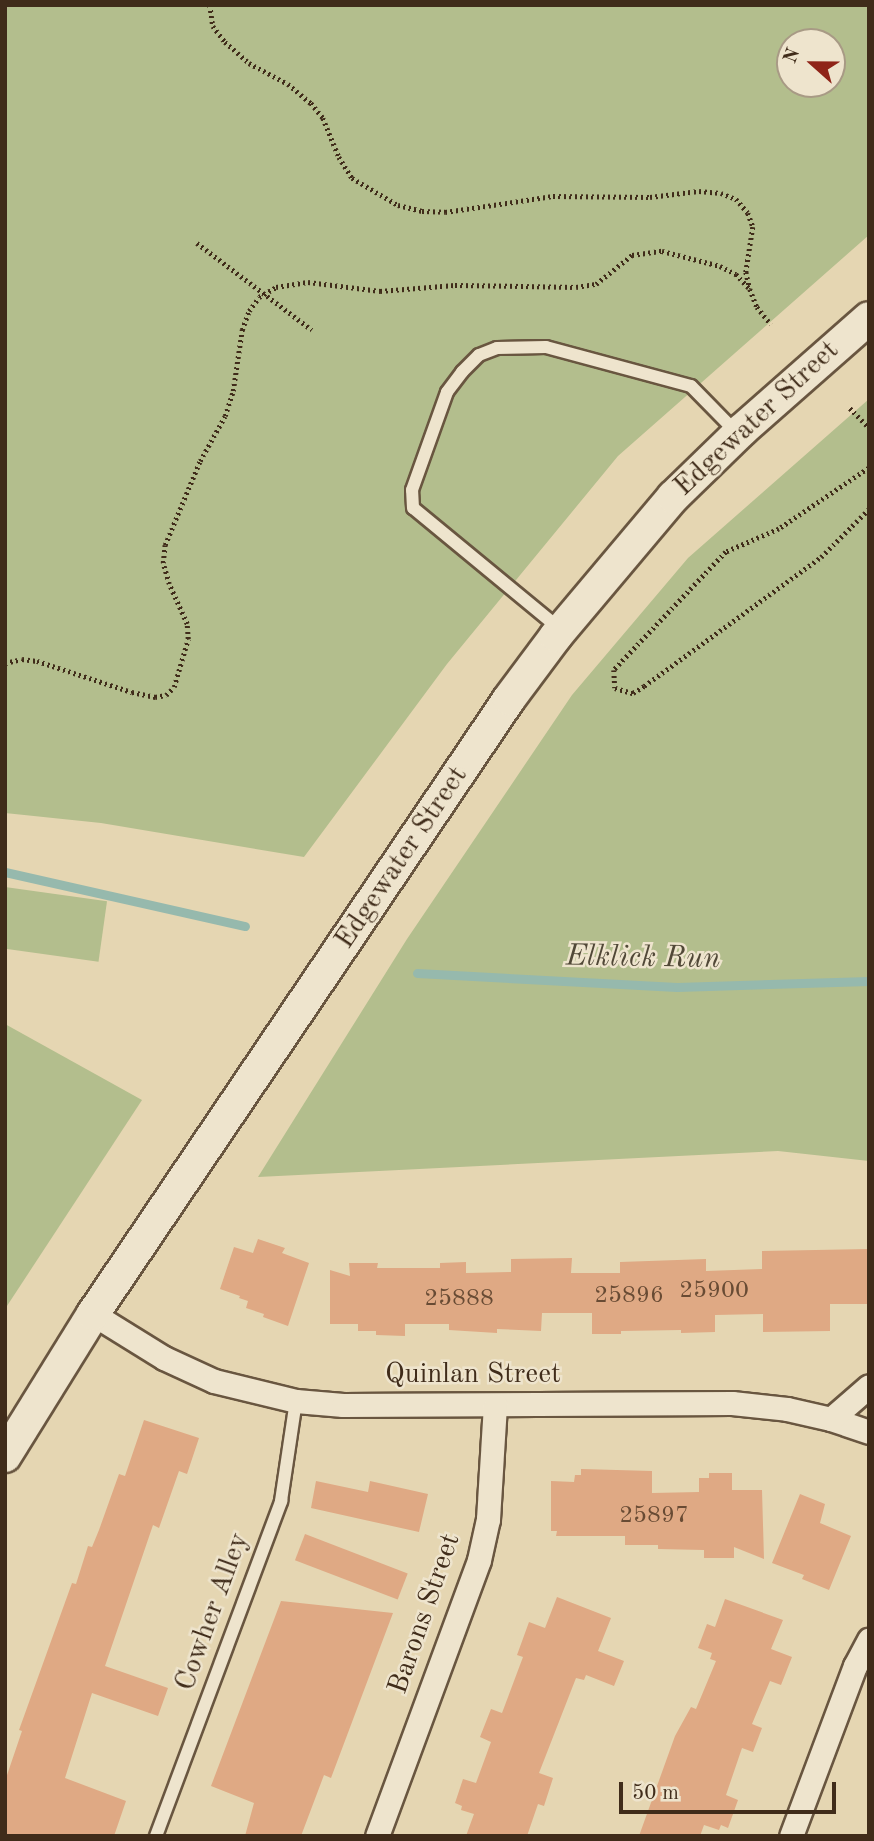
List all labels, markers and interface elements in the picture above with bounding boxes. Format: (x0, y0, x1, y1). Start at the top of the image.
north arrow (776, 28, 846, 98)
text: N (781, 46, 804, 66)
street label: Edgewater Street (668, 334, 846, 504)
street label: Edgewater Street (329, 760, 475, 956)
water label: Elklick Run (565, 939, 721, 977)
house number: 25900 (679, 1278, 749, 1306)
house number: 25896 (594, 1283, 664, 1311)
house number: 25888 (424, 1286, 494, 1314)
street label: Quinlan Street (385, 1358, 561, 1392)
house number: 25897 (619, 1503, 689, 1531)
street label: Cowher Alley (169, 1528, 257, 1696)
street label: Barons Street (382, 1529, 468, 1699)
scale bar (622, 1768, 839, 1812)
text: 50 m (632, 1783, 679, 1804)

